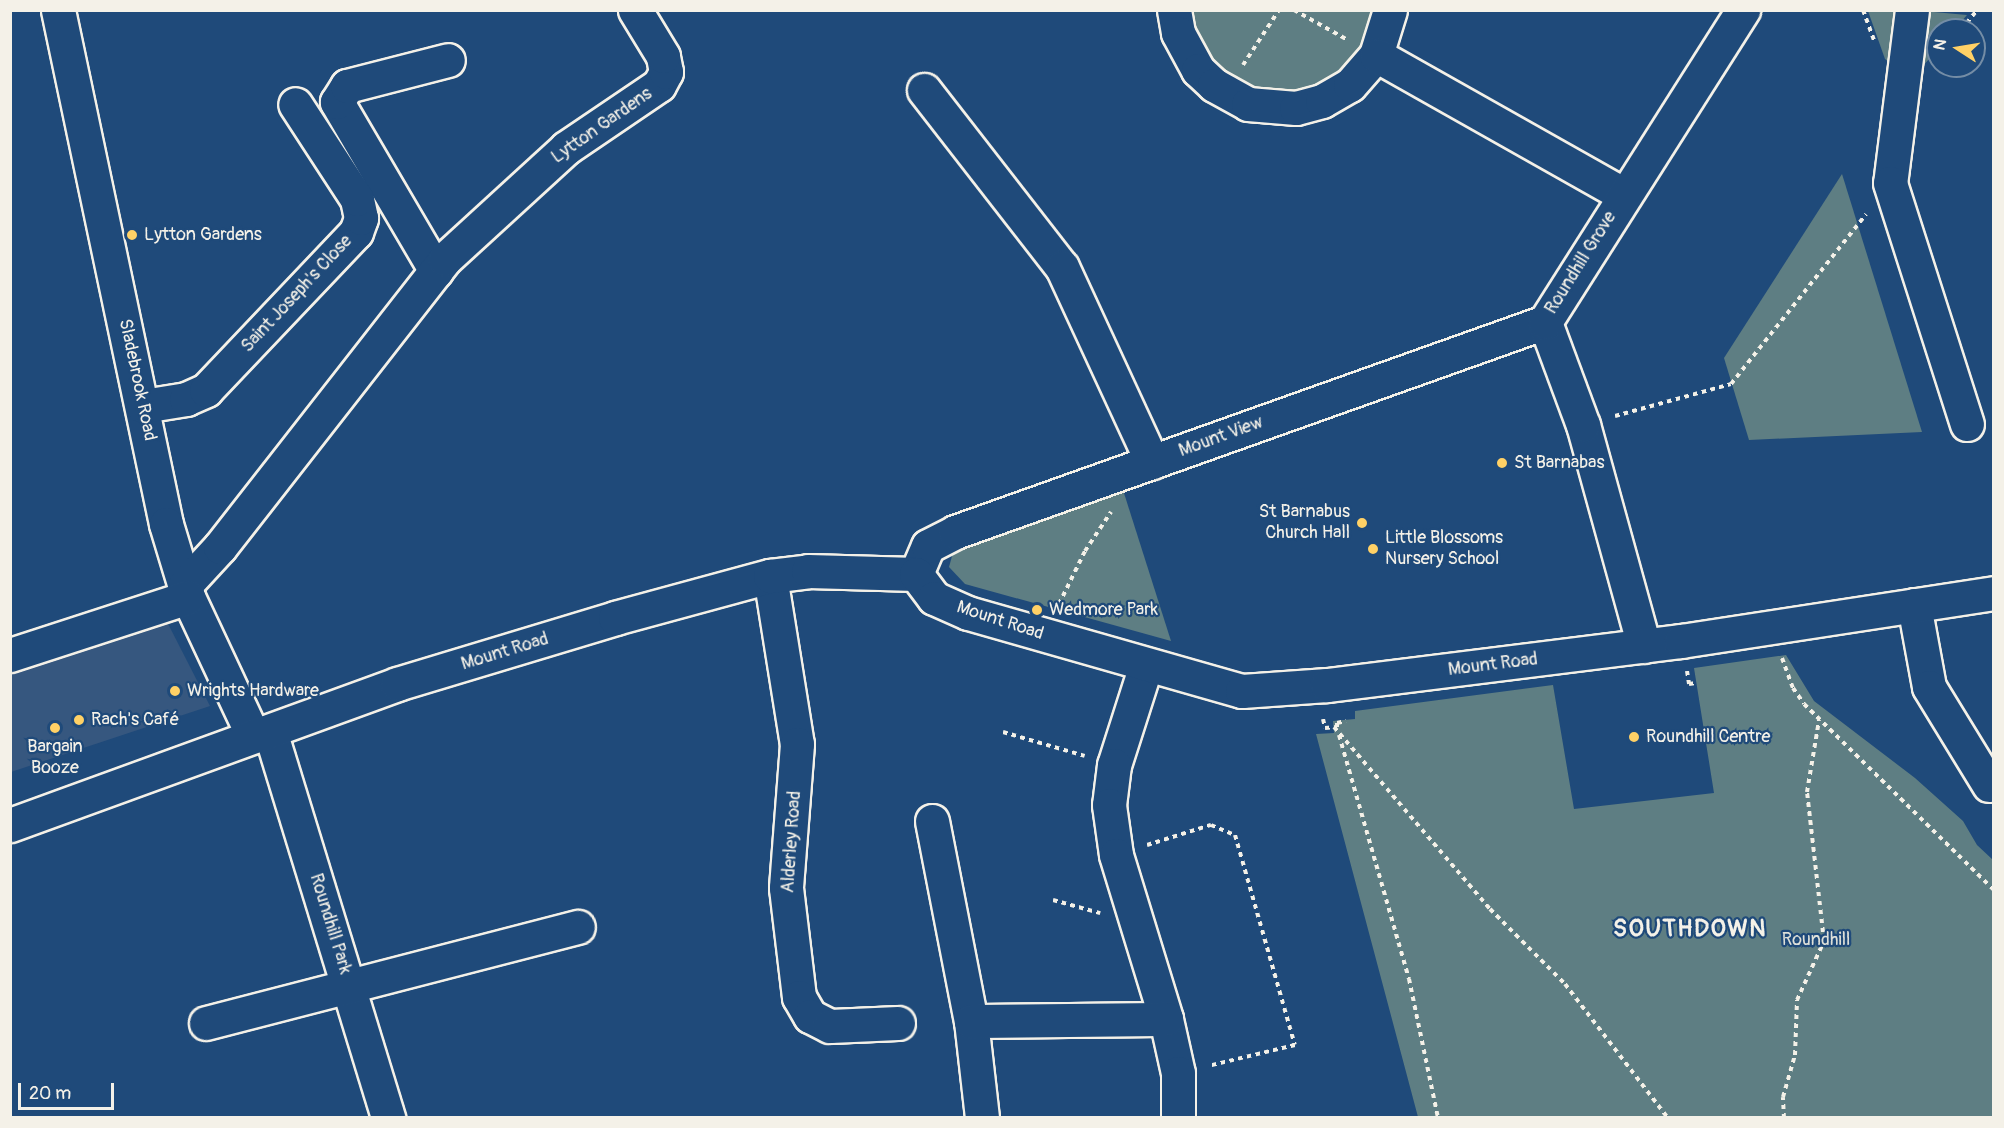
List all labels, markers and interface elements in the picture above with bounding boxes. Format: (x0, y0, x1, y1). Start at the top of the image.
north arrow (1926, 18, 1986, 78)
text: N (1929, 37, 1951, 52)
street label: Lytton Gardens (548, 83, 656, 169)
street label: Roundhill Grove (1541, 208, 1621, 318)
place label: Lytton Gardens (144, 224, 262, 246)
marker: Lytton Gardens (125, 228, 139, 242)
street label: Saint Joseph's Close (237, 231, 357, 357)
street label: Sladebrook Road (114, 317, 160, 443)
street label: Mount View (1176, 412, 1266, 462)
place label: St Barnabas (1514, 452, 1604, 474)
marker: St Barnabas (1495, 456, 1509, 470)
place label: St Barnabus Church Hall (1259, 502, 1350, 544)
marker: St Barnabus Church Hall (1355, 516, 1369, 530)
place label: Little Blossoms Nursery School (1385, 528, 1503, 570)
marker: Little Blossoms Nursery School (1366, 542, 1380, 556)
street label: Mount Road (954, 597, 1046, 645)
place label: Wedmore Park (1049, 599, 1158, 621)
marker: Wedmore Park (1030, 603, 1044, 617)
street label: Mount Road (459, 628, 551, 676)
street label: Mount Road (1447, 649, 1539, 681)
place label: Wrights Hardware (187, 680, 319, 702)
marker: Wrights Hardware (168, 684, 182, 698)
place label: Rach's Café (91, 709, 179, 731)
marker: Rach's Café (72, 713, 86, 727)
marker: Bargain Booze (48, 721, 62, 735)
place label: Roundhill Centre (1646, 726, 1770, 748)
marker: Roundhill Centre (1627, 730, 1641, 744)
place label: Bargain Booze (27, 737, 83, 780)
street label: Alderley Road (778, 790, 806, 894)
street label: Roundhill Park (304, 871, 356, 977)
district label: SOUTHDOWN (1613, 915, 1767, 943)
park label: Roundhill (1782, 929, 1850, 951)
scale bar (21, 1071, 117, 1109)
text: 20 m (29, 1082, 71, 1105)

